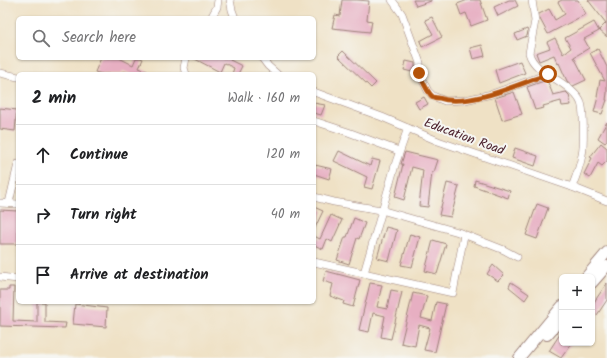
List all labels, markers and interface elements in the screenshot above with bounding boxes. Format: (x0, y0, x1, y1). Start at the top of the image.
search box (16, 16, 316, 60)
text: Search here (62, 26, 136, 50)
icon: search (30, 27, 52, 49)
route end (410, 64, 428, 82)
route start (539, 65, 557, 83)
text: 2 min (32, 85, 76, 112)
text: Walk · 160 m (228, 88, 300, 109)
street label: Education Road (421, 113, 508, 161)
text: Continue (70, 143, 128, 167)
icon: ahead (32, 144, 54, 166)
text: 120 m (266, 144, 300, 165)
text: Turn right (70, 203, 137, 227)
icon: right (32, 204, 54, 226)
text: 40 m (271, 204, 300, 225)
text: Arrive at destination (70, 263, 209, 287)
icon: arrive (32, 264, 54, 286)
map controls (559, 274, 595, 346)
button: + (559, 274, 595, 310)
button: − (559, 310, 595, 346)

